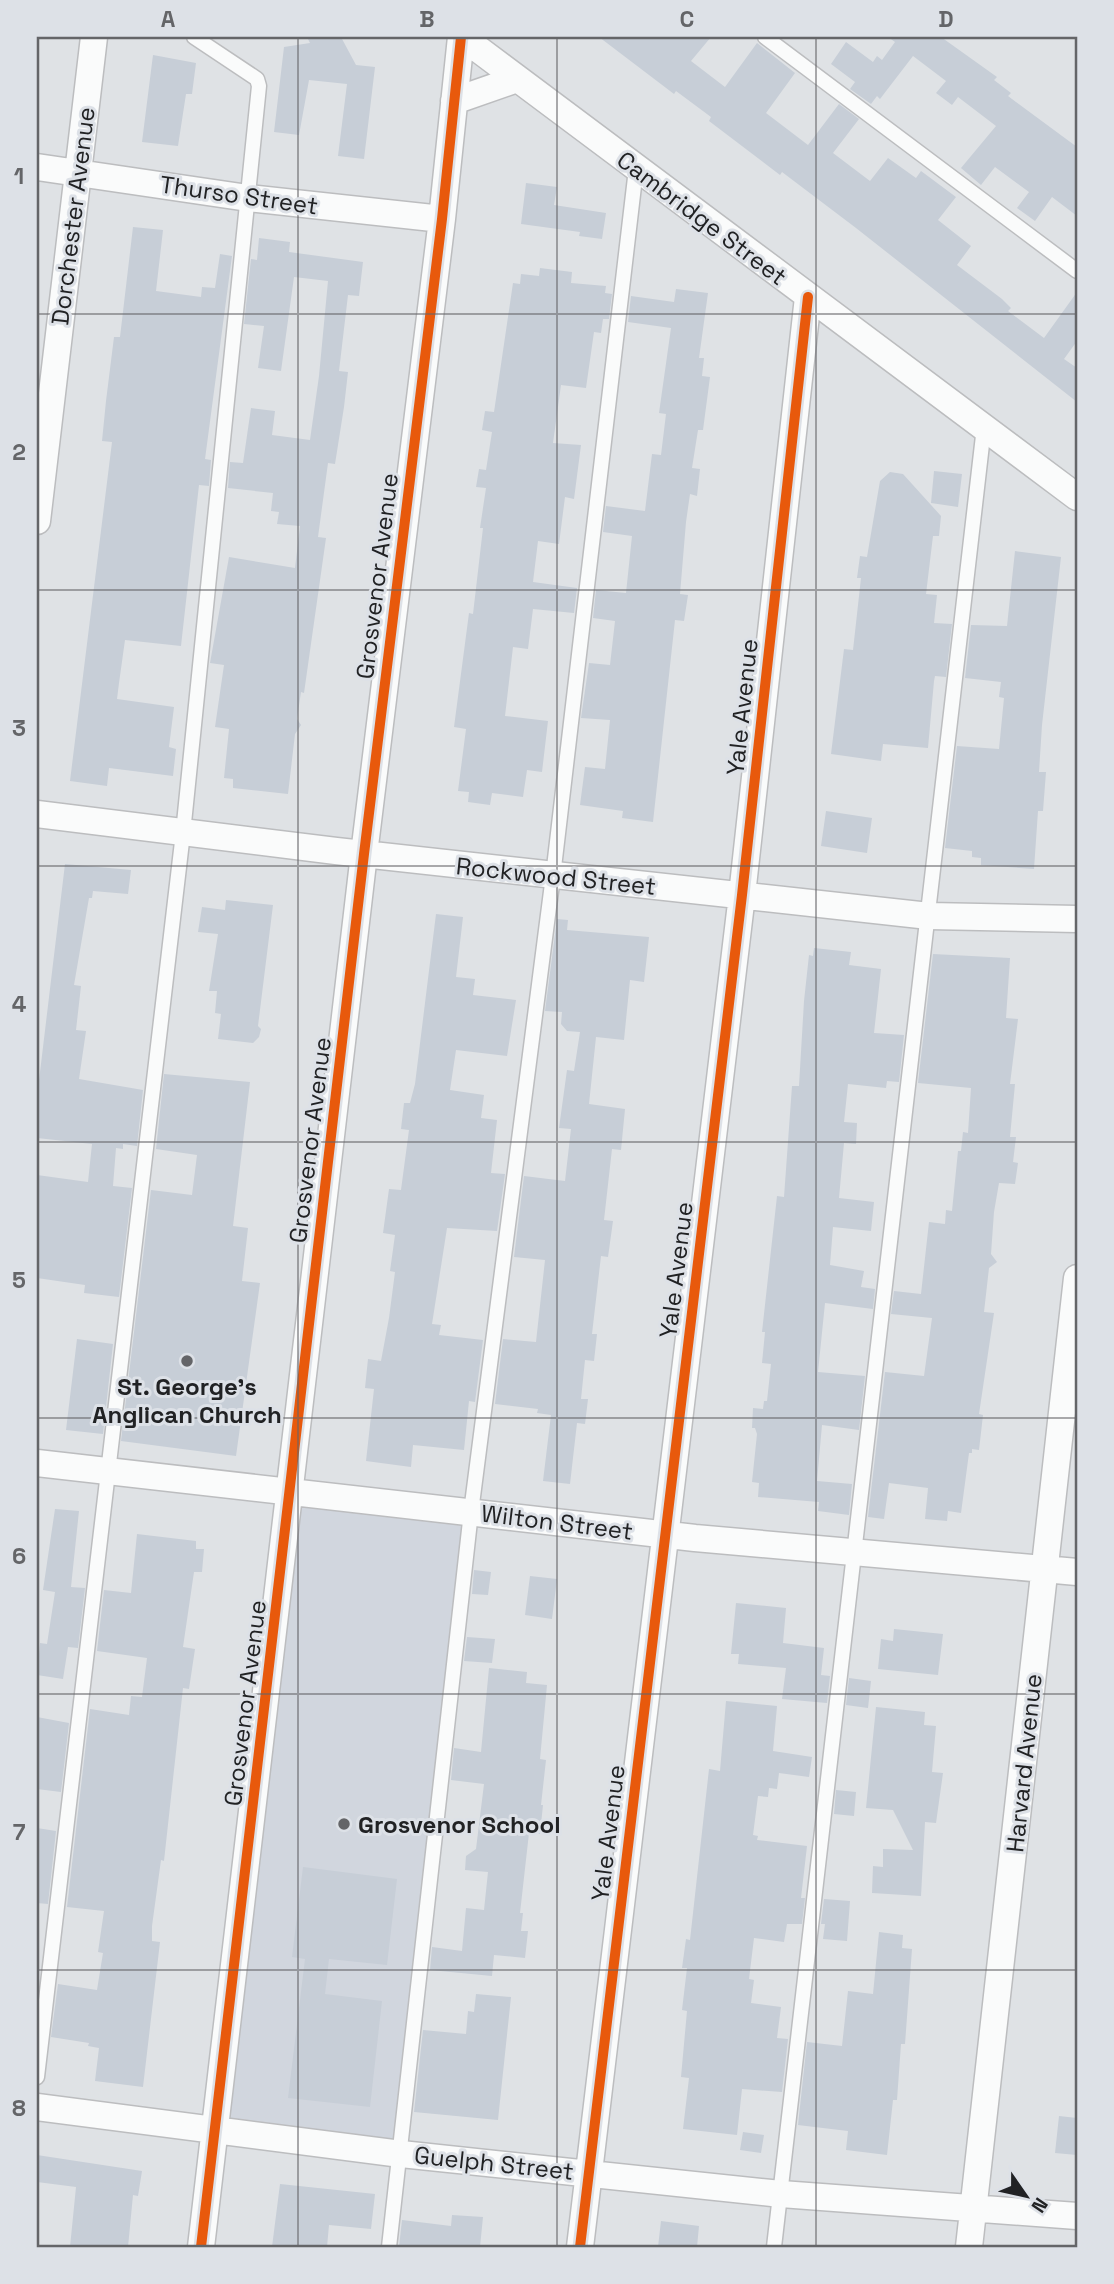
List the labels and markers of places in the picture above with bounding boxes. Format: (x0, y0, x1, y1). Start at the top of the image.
marker: St. George's Anglican Church (179, 1353, 195, 1369)
place label: St. George's Anglican Church (92, 1371, 282, 1430)
place label: Grosvenor School (358, 1809, 561, 1840)
marker: Grosvenor School (336, 1816, 352, 1832)

